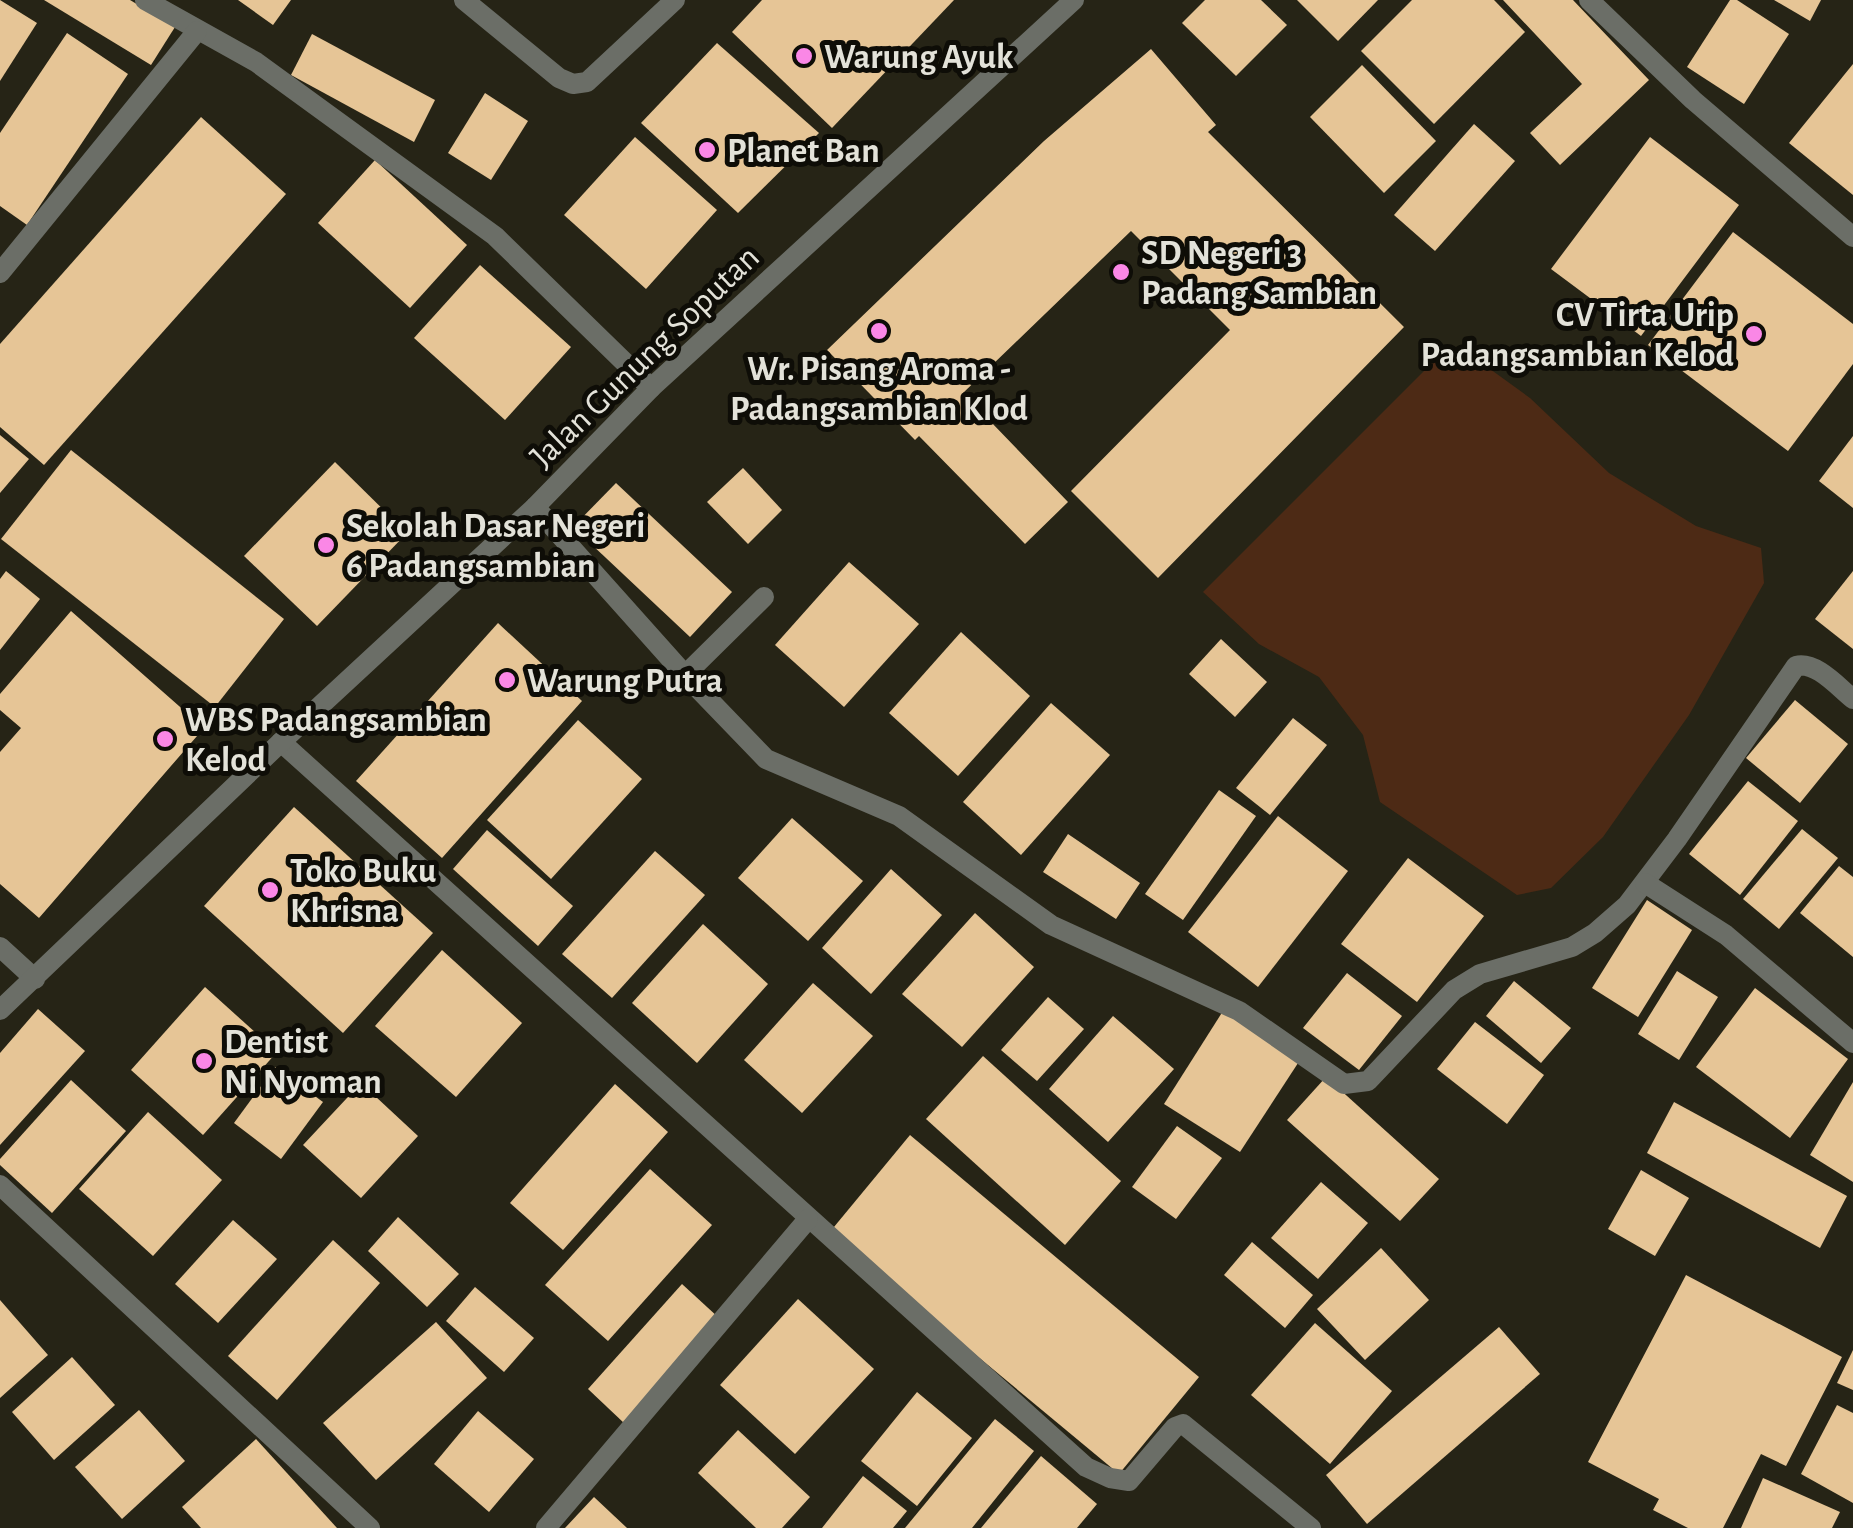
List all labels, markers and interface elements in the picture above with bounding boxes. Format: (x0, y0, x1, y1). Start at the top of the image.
place label: Warung Ayuk (824, 40, 1014, 75)
marker: Warung Ayuk (793, 45, 815, 67)
place label: Planet Ban (727, 134, 880, 169)
marker: Planet Ban (696, 139, 718, 161)
place label: SD Negeri 3 Padang Sambian (1141, 236, 1377, 311)
street label: Jalan Gunung Soputan (524, 239, 766, 475)
marker: SD Negeri 3 Padang Sambian (1110, 261, 1132, 283)
place label: CV Tirta Urip Padangsambian Kelod (1420, 298, 1734, 373)
marker: Wr. Pisang Aroma - Padangsambian Klod (868, 320, 890, 342)
marker: CV Tirta Urip Padangsambian Kelod (1743, 323, 1765, 345)
place label: Wr. Pisang Aroma - Padangsambian Klod (730, 352, 1028, 427)
place label: Sekolah Dasar Negeri 6 Padangsambian (346, 509, 645, 584)
marker: Sekolah Dasar Negeri 6 Padangsambian (315, 534, 337, 556)
place label: Warung Putra (527, 664, 723, 699)
marker: Warung Putra (496, 669, 518, 691)
place label: WBS Padangsambian Kelod (185, 703, 487, 778)
marker: WBS Padangsambian Kelod (154, 728, 176, 750)
place label: Toko Buku Khrisna (290, 854, 436, 929)
marker: Toko Buku Khrisna (259, 879, 281, 901)
place label: Dentist Ni Nyoman (224, 1025, 382, 1100)
marker: Dentist Ni Nyoman (193, 1050, 215, 1072)

